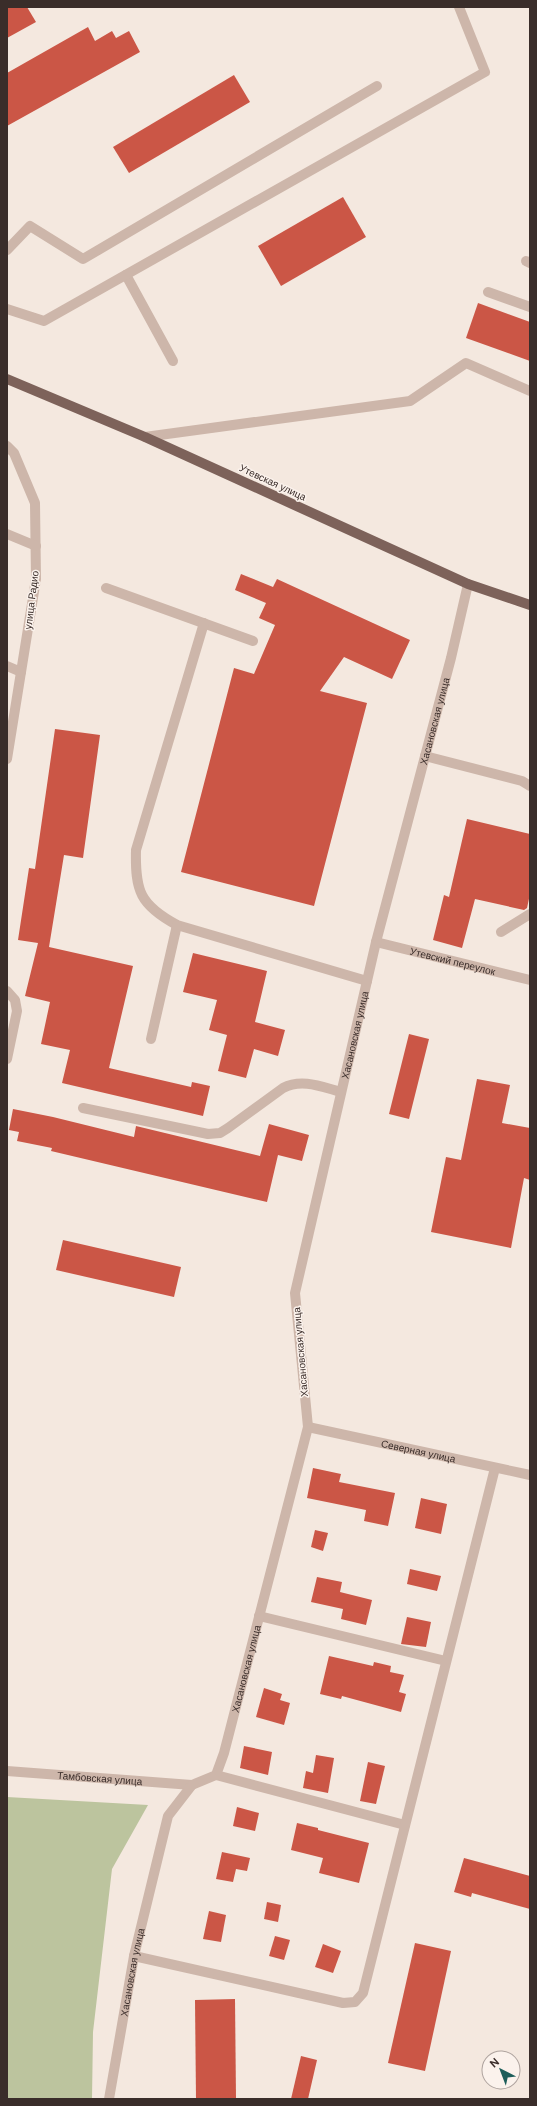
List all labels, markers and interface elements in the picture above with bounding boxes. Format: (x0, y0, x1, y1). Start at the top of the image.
street label: Утевская улица (237, 461, 309, 504)
street label: улица Радио (21, 570, 42, 630)
street label: Хасановская улица (417, 676, 453, 766)
street label: Утевский переулок (409, 945, 497, 978)
street label: Хасановская улица (339, 989, 372, 1080)
street label: Хасановская улица (290, 1306, 311, 1397)
street label: Северная улица (380, 1437, 457, 1466)
street label: Хасановская улица (229, 1623, 264, 1714)
street label: Тамбовская улица (57, 1769, 143, 1788)
street label: Хасановская улица (118, 1926, 148, 2017)
north arrow (481, 2050, 521, 2090)
text: N (487, 2055, 502, 2070)

